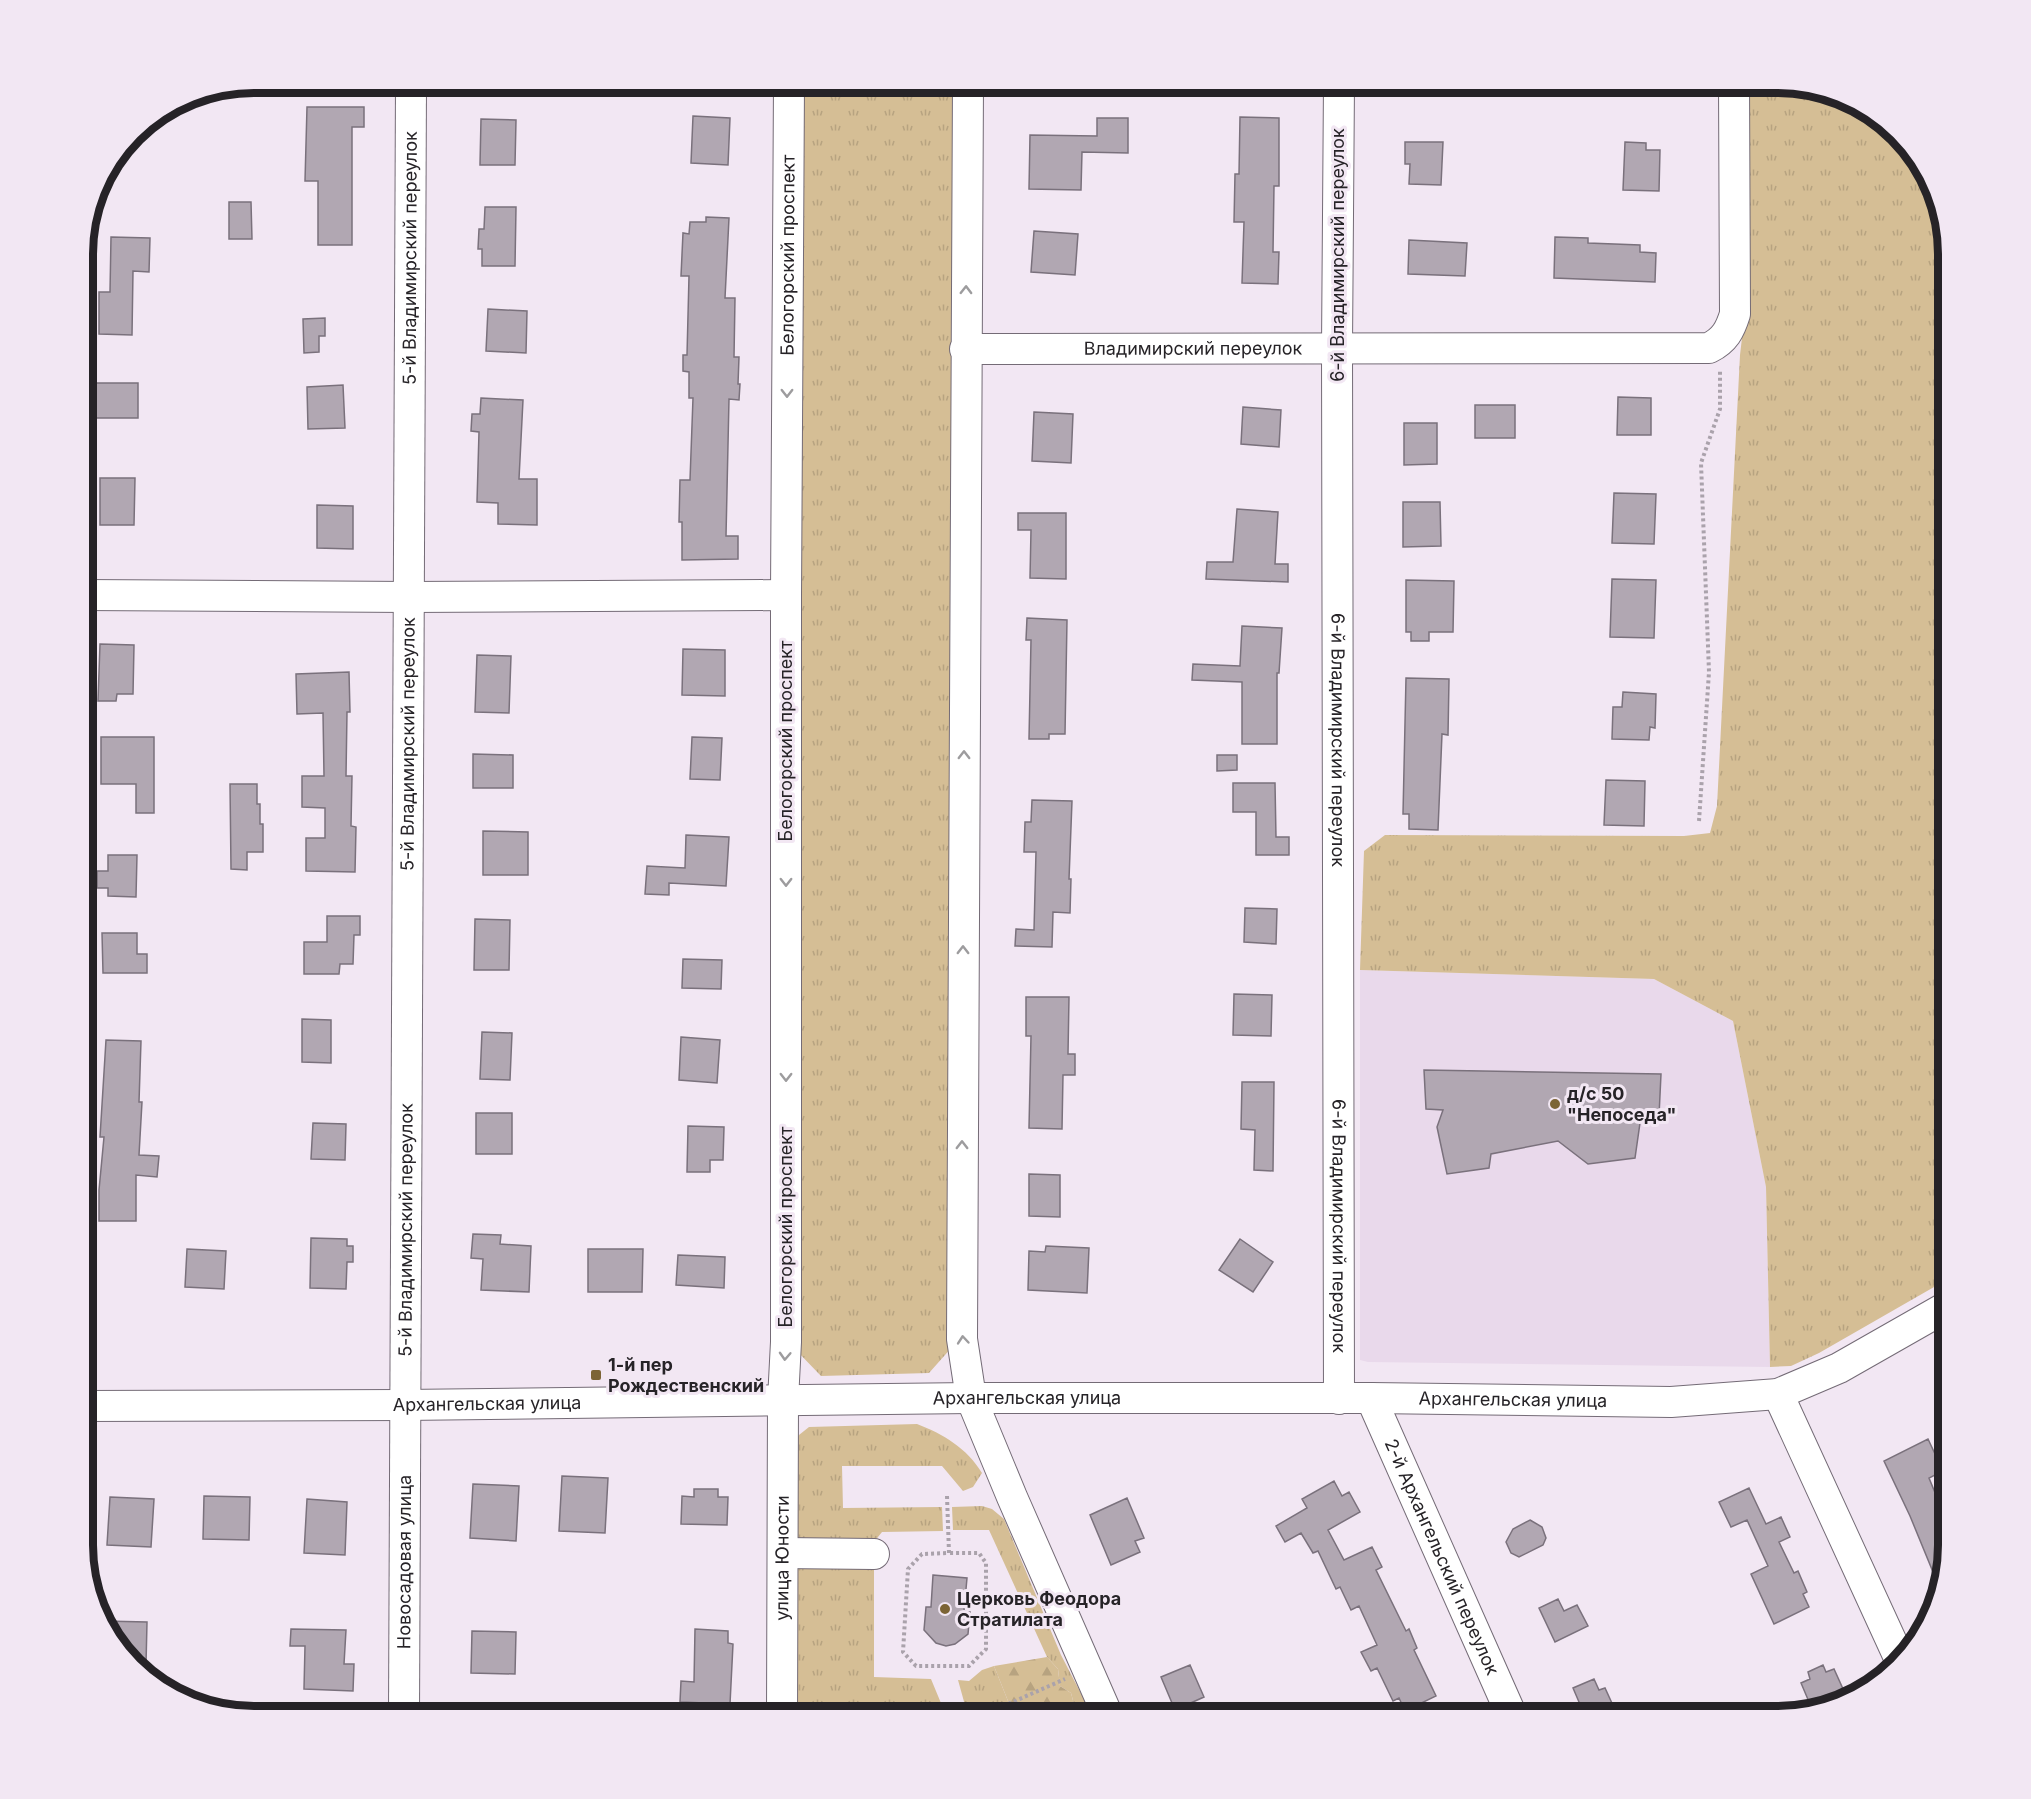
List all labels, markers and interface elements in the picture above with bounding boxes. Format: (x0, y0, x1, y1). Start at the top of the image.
street label: 6-й Владимирский переулок (1327, 128, 1348, 382)
street label: 5-й Владимирский переулок (399, 131, 421, 385)
street label: Белогорский проспект (776, 154, 799, 356)
one-way arrow (960, 286, 972, 295)
street label: Владимирский переулок (1084, 338, 1303, 359)
one-way arrow (781, 388, 793, 397)
street label: 6-й Владимирский переулок (1328, 613, 1349, 867)
street label: 5-й Владимирский переулок (397, 617, 419, 871)
street label: Белогорский проспект (775, 640, 796, 841)
one-way arrow (958, 751, 970, 760)
one-way arrow (780, 877, 792, 886)
one-way arrow (957, 946, 969, 955)
one-way arrow (780, 1072, 792, 1081)
place label: д/с 50 "Непоседа" (1567, 1083, 1677, 1125)
marker: д/с 50 "Непоседа" (1548, 1097, 1562, 1111)
street label: 6-й Владимирский переулок (1328, 1099, 1350, 1353)
street label: 5-й Владимирский переулок (395, 1103, 417, 1357)
street label: Белогорский проспект (775, 1126, 796, 1327)
one-way arrow (956, 1141, 968, 1150)
one-way arrow (956, 1335, 969, 1344)
one-way arrow (779, 1351, 792, 1360)
place label: 1-й пер Рождественский (608, 1354, 764, 1396)
marker: 1-й пер Рождественский (589, 1368, 603, 1382)
street label: Архангельская улица (933, 1387, 1121, 1408)
street label: Архангельская улица (1419, 1388, 1607, 1411)
street label: Архангельская улица (393, 1392, 581, 1415)
street label: 2-й Архангельский переулок (1380, 1436, 1504, 1678)
street label: Новосадовая улица (393, 1475, 415, 1649)
street label: улица Юности (771, 1495, 793, 1621)
place label: Церковь Феодора Стратилата (957, 1588, 1121, 1630)
marker: Церковь Феодора Стратилата (938, 1602, 952, 1616)

